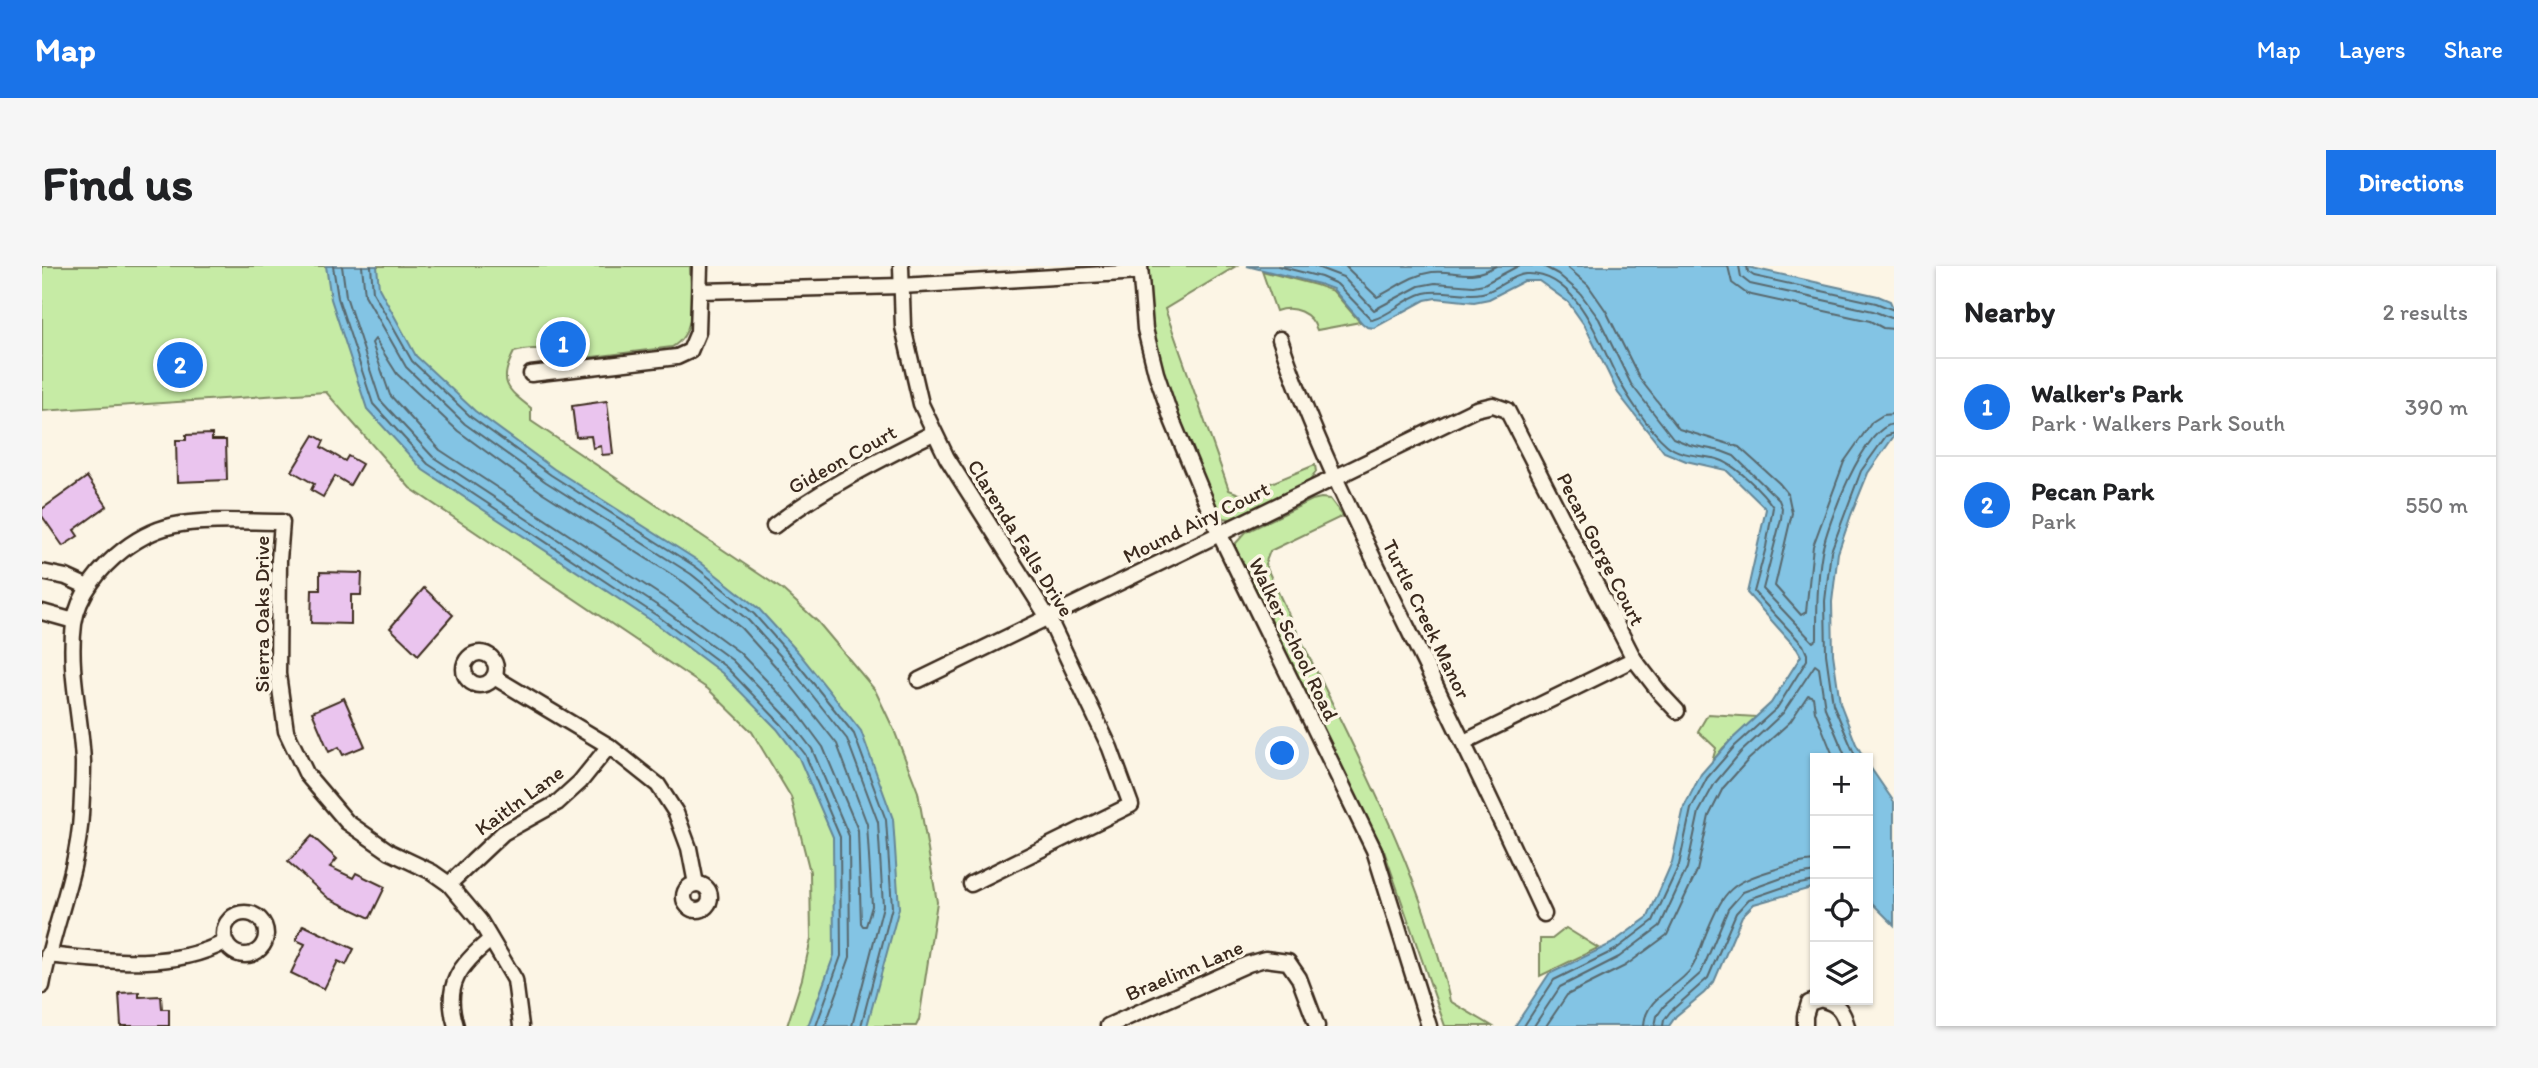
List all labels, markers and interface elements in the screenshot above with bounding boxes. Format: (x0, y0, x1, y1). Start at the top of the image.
text: Map (35, 30, 96, 69)
text: Map (2257, 35, 2301, 64)
text: Layers (2339, 35, 2406, 64)
text: Share (2444, 35, 2503, 64)
button: Directions (2326, 150, 2496, 215)
text: Find us (42, 153, 193, 212)
text: Nearby (1964, 293, 2055, 330)
text: 2 results (2382, 298, 2468, 326)
pin: 1 (540, 318, 586, 370)
pin: 2 (157, 339, 203, 391)
text: Walker's Park (2031, 377, 2183, 409)
text: 1 (1982, 393, 1992, 421)
text: 390 m (2405, 393, 2468, 421)
text: Park · Walkers Park South (2031, 409, 2285, 437)
street label: Gideon Court (783, 419, 901, 499)
street label: Clarenda Falls Drive (963, 455, 1079, 621)
street label: Pecan Gorge Court (1552, 468, 1650, 630)
text: Pecan Park (2031, 475, 2154, 507)
street label: Mound Airy Court (1119, 476, 1273, 568)
text: 2 (1981, 491, 1993, 519)
text: 550 m (2405, 491, 2468, 519)
text: Park (2031, 507, 2076, 535)
street label: Turtle Creek Manor (1378, 535, 1477, 703)
street label: Sierra Oaks Drive (249, 536, 274, 692)
street label: Walker School Road (1244, 553, 1344, 725)
your location (1265, 736, 1299, 770)
map controls (1810, 753, 1873, 1005)
button: + (1810, 753, 1873, 816)
street label: Kaitln Lane (470, 759, 568, 841)
button: − (1810, 816, 1873, 879)
button: locate (1810, 879, 1873, 942)
street label: Braelinn Lane (1121, 934, 1247, 1006)
button: layers (1810, 942, 1873, 1005)

